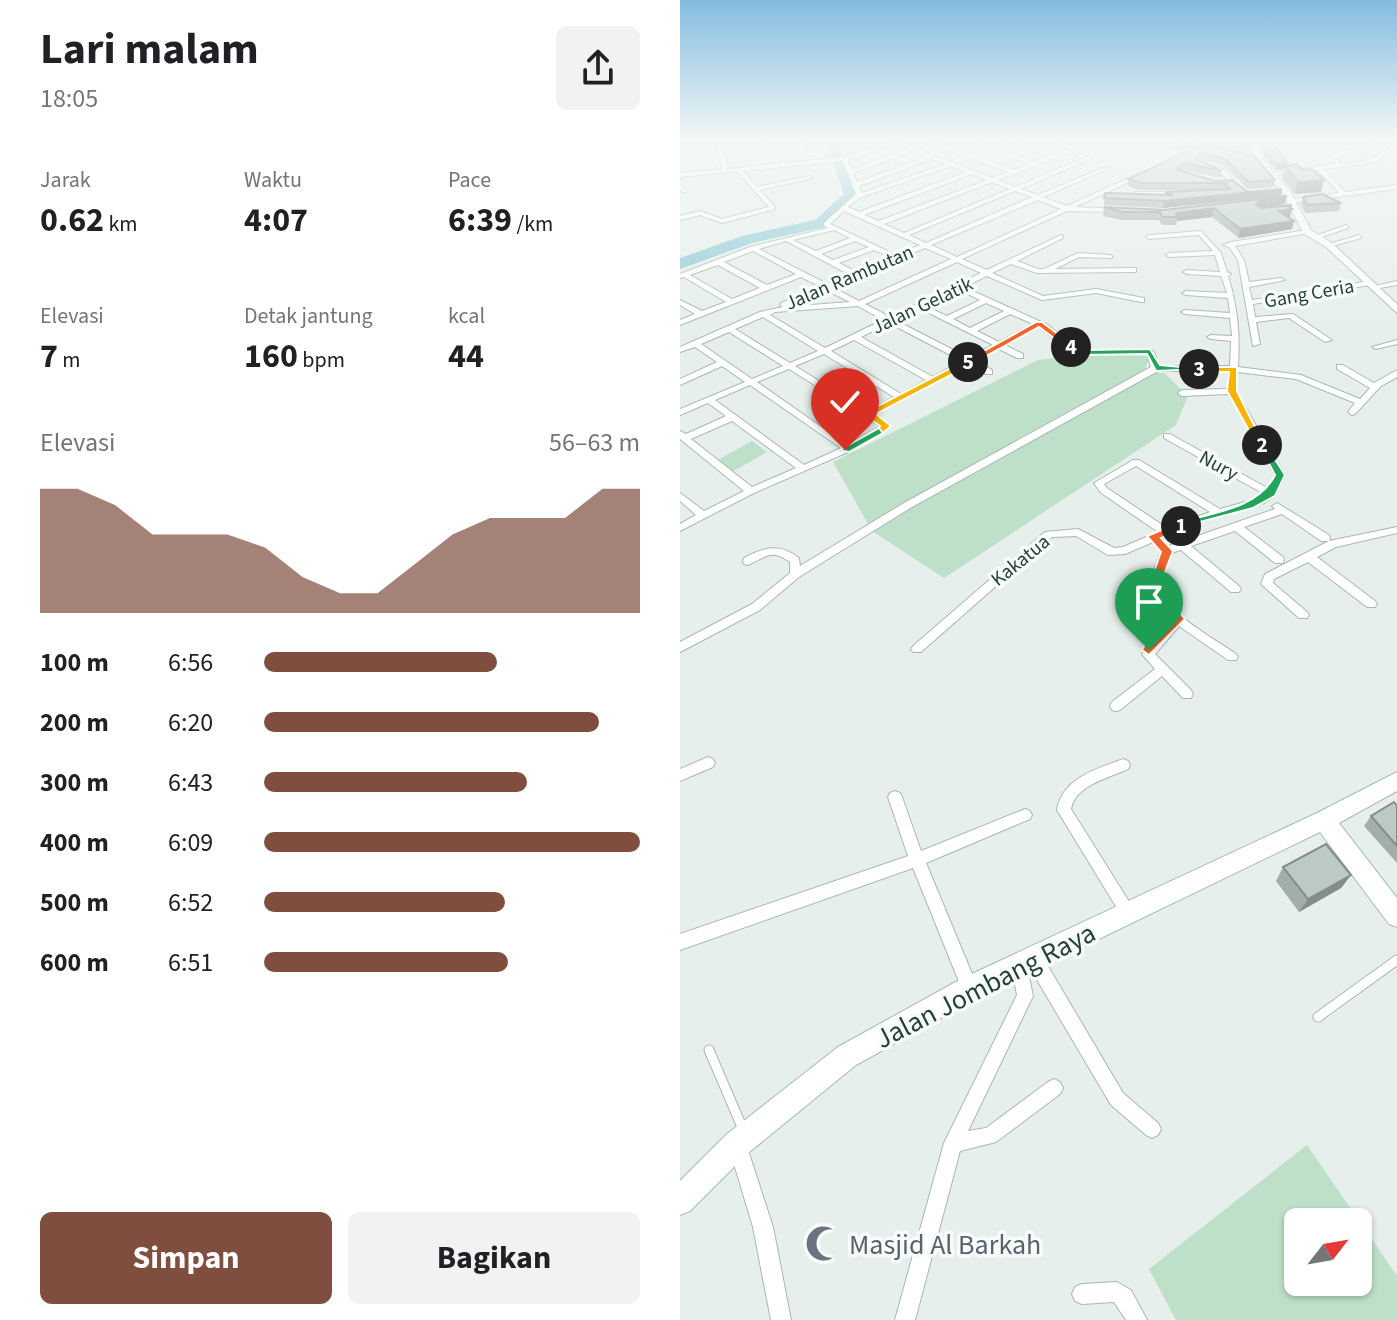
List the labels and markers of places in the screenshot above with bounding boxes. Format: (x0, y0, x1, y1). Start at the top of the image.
pin: 4 (1051, 327, 1091, 367)
pin: 5 (948, 342, 988, 382)
pin: 3 (1179, 349, 1219, 389)
pin (811, 368, 879, 450)
pin: 2 (1242, 425, 1282, 465)
pin: 1 (1161, 506, 1201, 546)
pin (1115, 568, 1183, 650)
mosque icon: Masjid Al Barkah (804, 1225, 842, 1263)
place label: Masjid Al Barkah (849, 1225, 1041, 1265)

